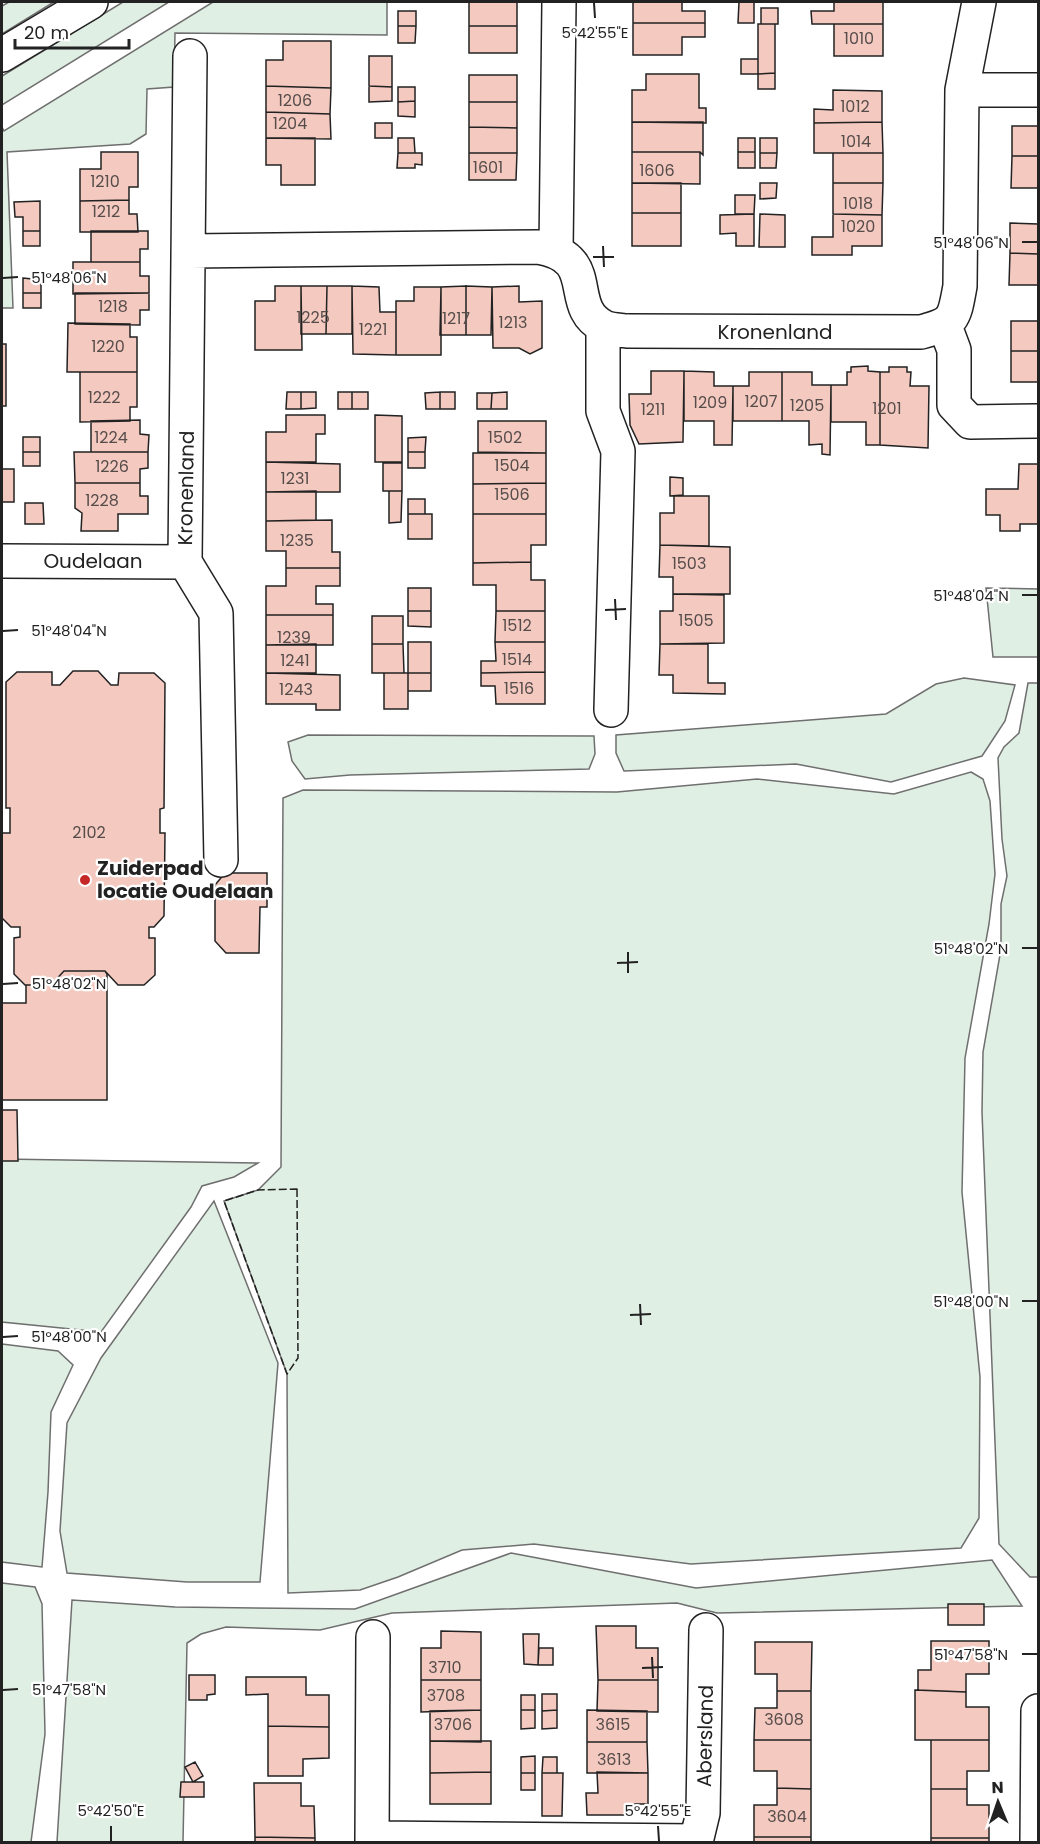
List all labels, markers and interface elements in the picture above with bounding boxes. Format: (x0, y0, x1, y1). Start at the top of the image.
scale bar (15, 12, 129, 50)
text: 20 m (24, 20, 69, 45)
text: 5°42'55"E (562, 22, 628, 43)
house number: 1010 (844, 27, 874, 50)
house number: 1206 (278, 89, 312, 112)
house number: 1012 (840, 95, 870, 118)
house number: 1204 (273, 112, 307, 135)
house number: 1014 (841, 130, 871, 153)
house number: 1601 (473, 156, 503, 179)
house number: 1606 (639, 159, 675, 182)
house number: 1210 (90, 170, 120, 193)
house number: 1018 (843, 192, 873, 215)
house number: 1212 (92, 200, 120, 223)
house number: 1020 (841, 215, 875, 238)
text: 51°48'06"N (933, 232, 1009, 253)
text: 51°48'06"N (31, 267, 107, 288)
house number: 1218 (98, 295, 128, 318)
house number: 1225 (296, 306, 330, 329)
house number: 1217 (442, 307, 470, 330)
house number: 1213 (499, 311, 527, 334)
house number: 1221 (359, 318, 387, 341)
street label: Kronenland (718, 318, 833, 346)
house number: 1220 (91, 335, 125, 358)
house number: 1222 (88, 386, 120, 409)
house number: 1207 (744, 390, 778, 413)
house number: 1209 (693, 391, 727, 414)
house number: 1205 (790, 394, 824, 417)
house number: 1201 (872, 397, 902, 420)
house number: 1211 (641, 398, 665, 421)
house number: 1224 (94, 426, 128, 449)
house number: 1502 (488, 426, 522, 449)
street label: Kronenland (171, 430, 201, 546)
house number: 1504 (494, 454, 530, 477)
house number: 1226 (95, 455, 129, 478)
house number: 1231 (281, 467, 309, 490)
house number: 1506 (494, 483, 530, 506)
house number: 1228 (85, 489, 119, 512)
house number: 1235 (280, 529, 314, 552)
street label: Oudelaan (43, 547, 143, 575)
house number: 1503 (672, 552, 706, 575)
text: 51°48'04"N (933, 585, 1009, 606)
house number: 1505 (678, 609, 714, 632)
house number: 1512 (502, 614, 532, 637)
text: 51°48'04"N (31, 620, 107, 641)
house number: 1239 (277, 626, 311, 649)
house number: 1514 (502, 648, 532, 671)
house number: 1241 (280, 649, 310, 672)
house number: 1516 (504, 677, 534, 700)
house number: 1243 (279, 678, 313, 701)
house number: 2102 (72, 821, 106, 844)
place label: Zuiderpad locatie Oudelaan (97, 854, 274, 905)
marker: Zuiderpad locatie Oudelaan (78, 873, 92, 887)
text: 51°48'02"N (934, 938, 1008, 959)
text: 51°48'02"N (32, 973, 106, 994)
text: 51°48'00"N (933, 1291, 1009, 1312)
text: 51°48'00"N (31, 1326, 107, 1347)
text: 51°47'58"N (934, 1644, 1008, 1665)
house number: 3710 (428, 1656, 462, 1679)
text: 51°47'58"N (32, 1679, 106, 1700)
house number: 3708 (427, 1684, 465, 1707)
street label: Abersland (690, 1685, 720, 1787)
house number: 3608 (764, 1708, 804, 1731)
house number: 3706 (434, 1713, 472, 1736)
house number: 3615 (596, 1713, 630, 1736)
house number: 3613 (597, 1748, 631, 1771)
north arrow (968, 1772, 1028, 1832)
text: N (991, 1776, 1004, 1799)
text: 5°42'50"E (78, 1800, 144, 1821)
text: 5°42'55"E (625, 1800, 691, 1821)
house number: 3604 (767, 1805, 807, 1828)

